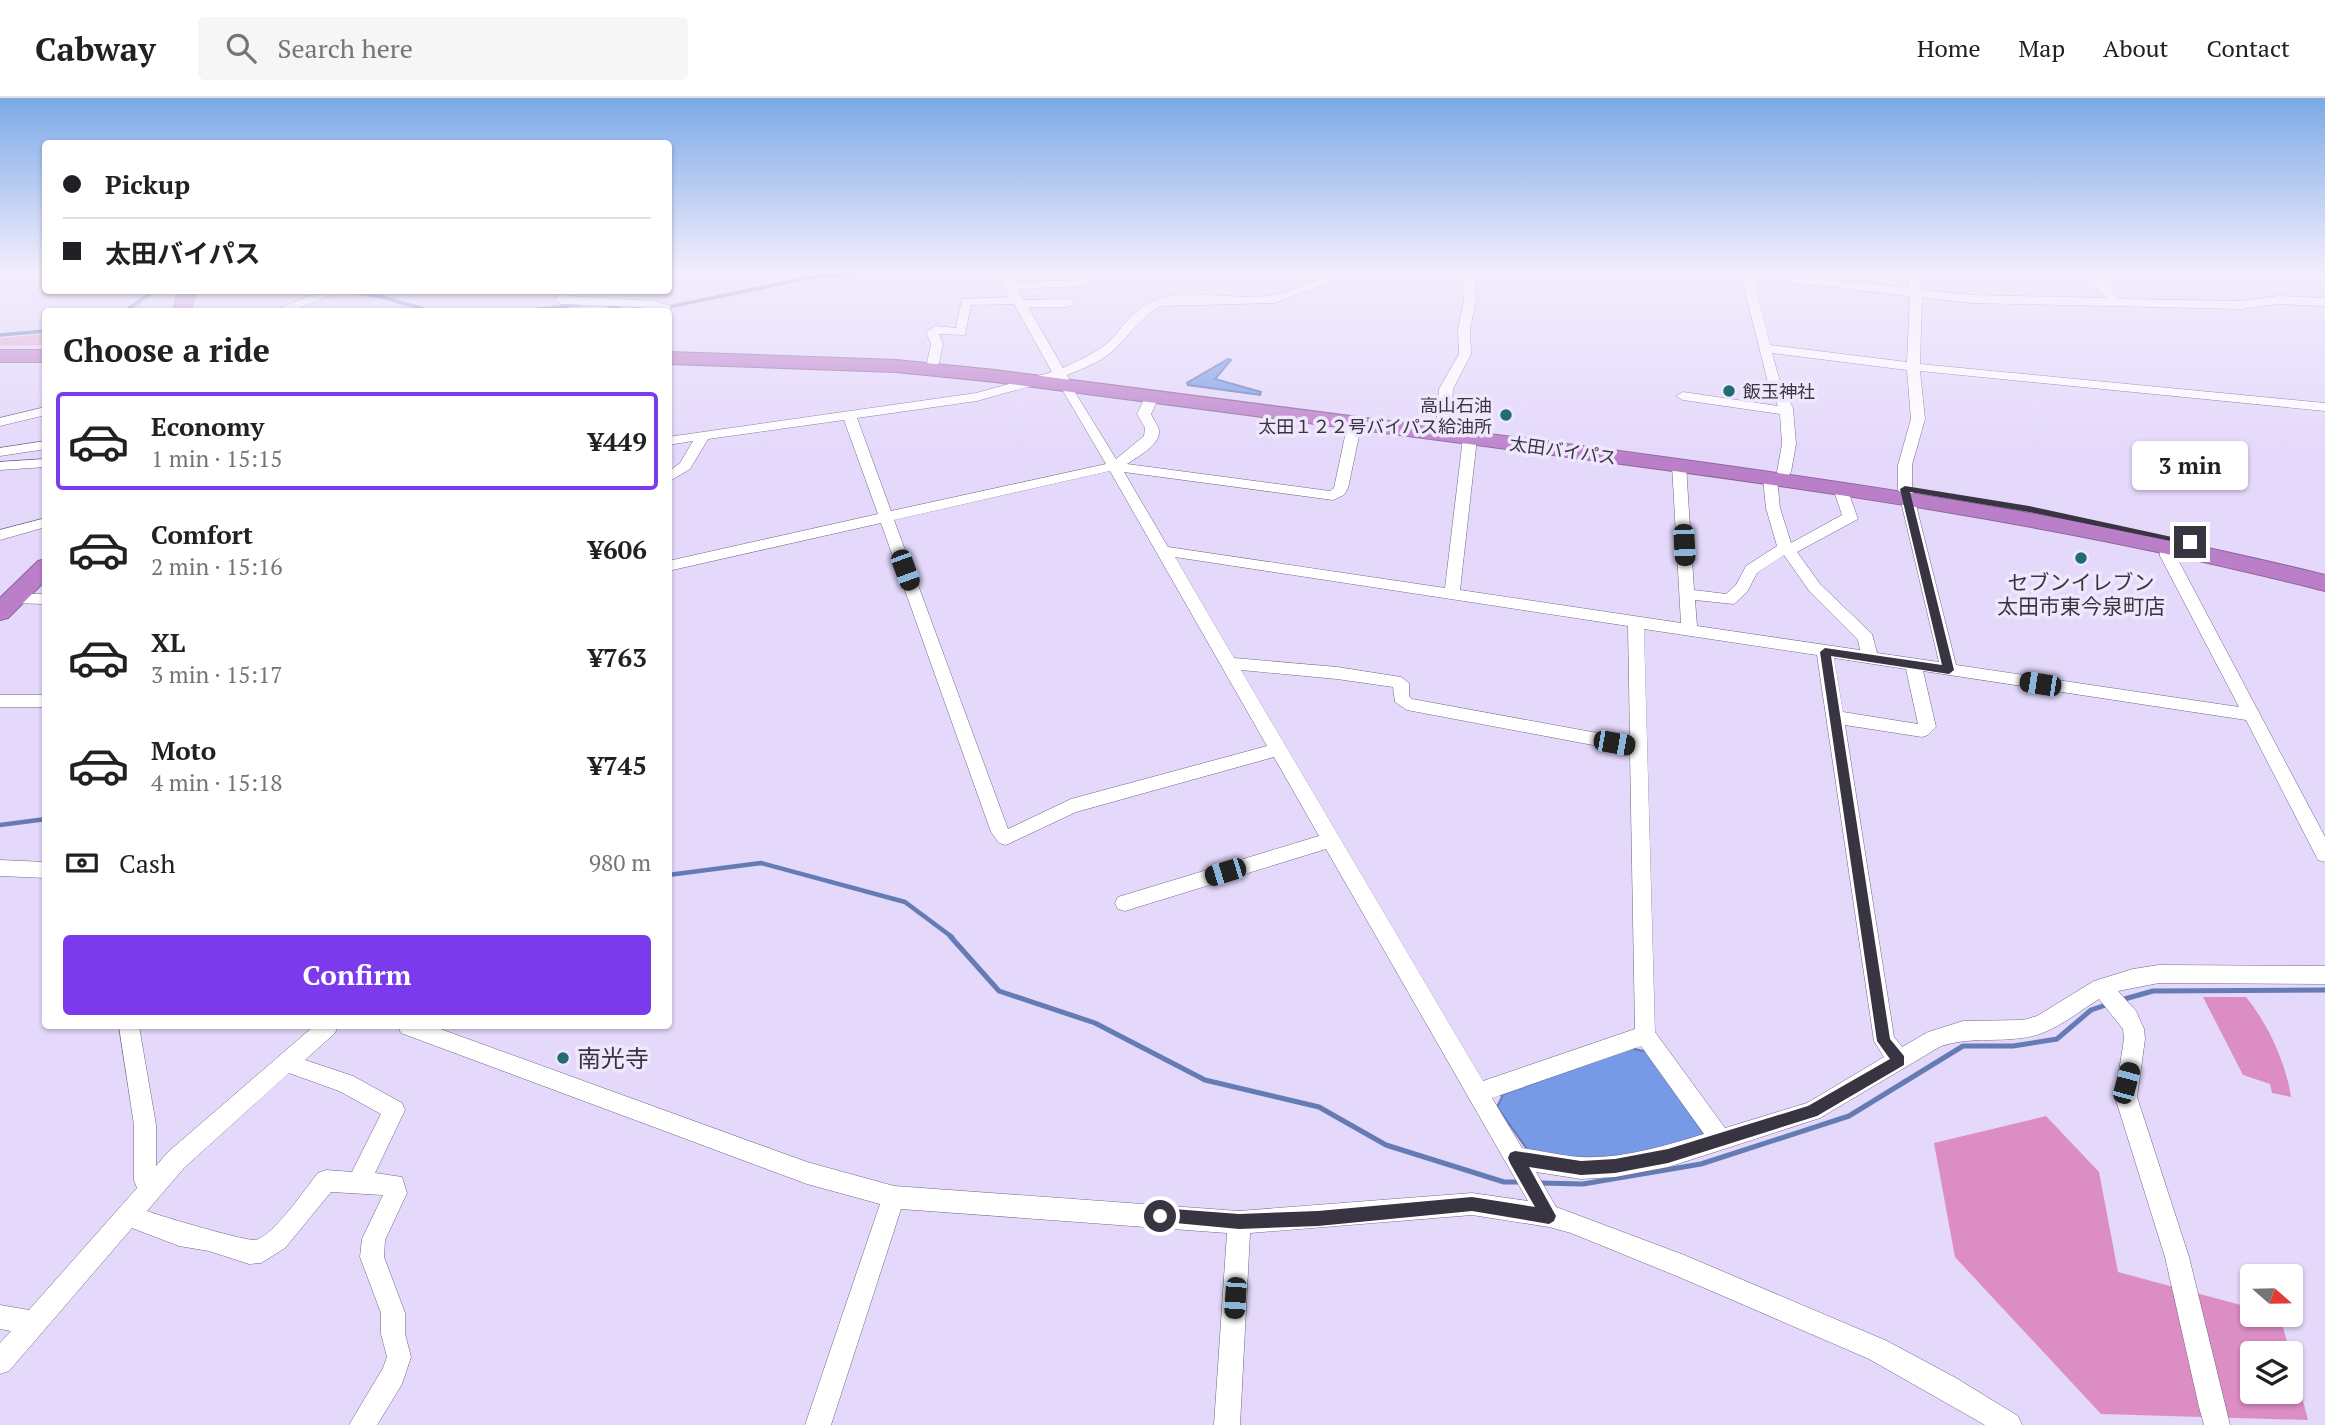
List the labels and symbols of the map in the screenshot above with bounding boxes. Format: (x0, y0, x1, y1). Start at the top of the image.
place label: 飯玉神社 (1743, 379, 1815, 403)
marker: 飯玉神社 (1721, 383, 1737, 399)
place label: 高山石油 太田１２２号バイパス給油所 (1258, 393, 1492, 438)
marker: 高山石油 太田１２２号バイパス給油所 (1498, 407, 1514, 423)
street label: 太田バイパス (1508, 431, 1618, 469)
callout: 3 min (2132, 440, 2248, 490)
car (1673, 523, 1696, 567)
route end (2174, 526, 2206, 558)
car (888, 547, 923, 593)
marker: セブンイレブン 太田市東今泉町店 (2073, 550, 2089, 566)
place label: セブンイレブン 太田市東今泉町店 (1997, 568, 2165, 620)
car (2018, 670, 2063, 698)
car (1592, 729, 1637, 757)
car (1202, 856, 1249, 888)
place label: 南光寺 (577, 1042, 649, 1074)
marker: 南光寺 (555, 1050, 571, 1066)
car (2111, 1060, 2142, 1106)
route start (1144, 1200, 1176, 1232)
north arrow (2240, 1264, 2303, 1326)
car (1224, 1276, 1247, 1320)

